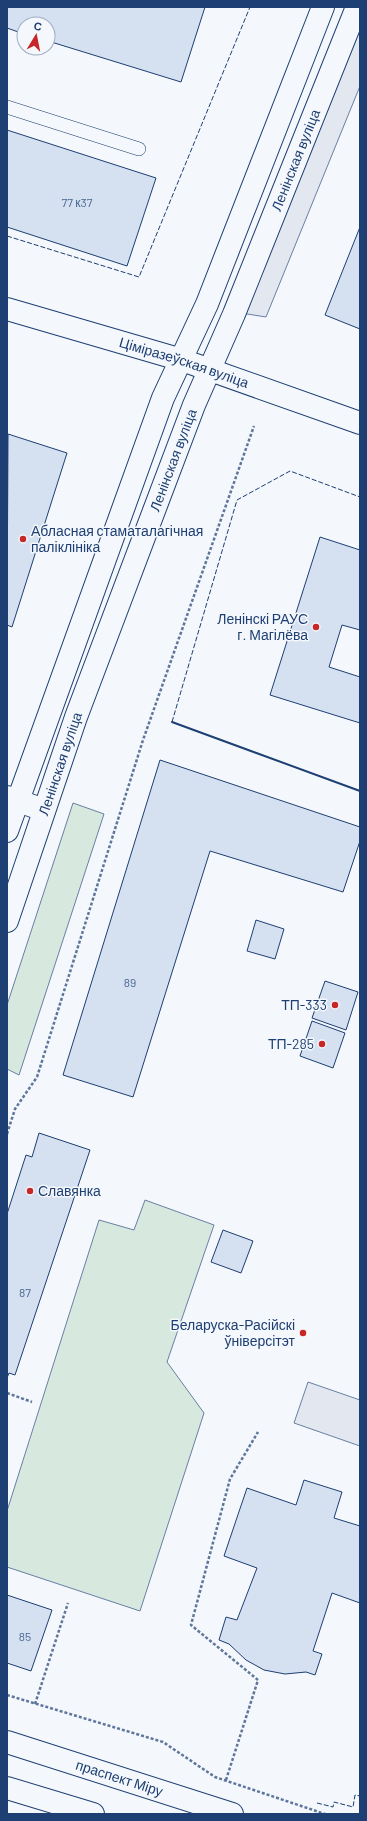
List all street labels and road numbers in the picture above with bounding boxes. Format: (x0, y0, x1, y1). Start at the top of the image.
street label: Ленінская вуліца (267, 106, 323, 213)
street label: Ціміразеўская вуліца (117, 333, 252, 391)
street label: Ленінская вуліца (146, 406, 200, 514)
street label: Ленінская вуліца (34, 709, 85, 818)
street label: праспект Міру (74, 1756, 165, 1799)

